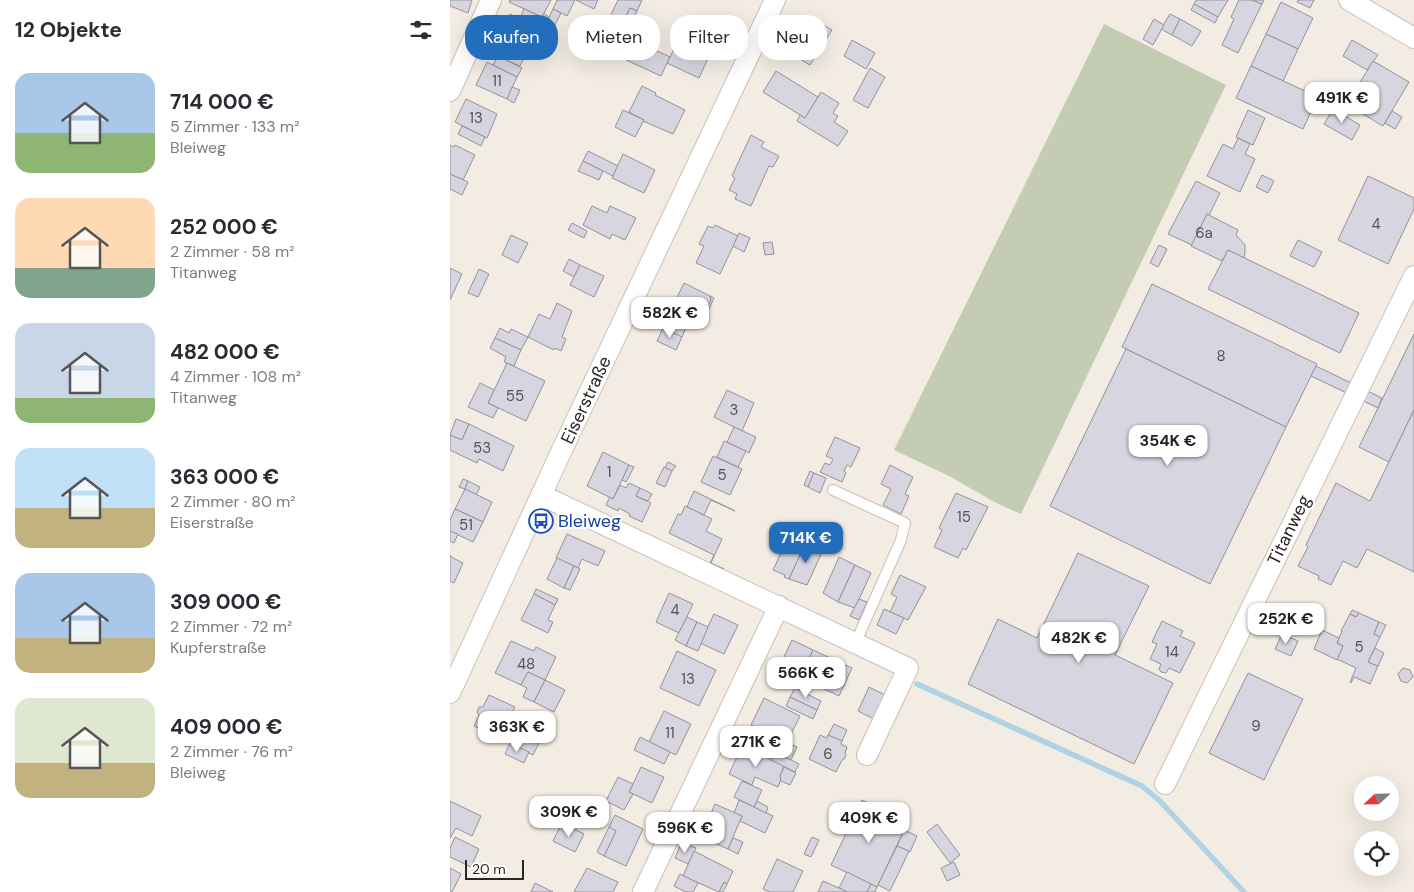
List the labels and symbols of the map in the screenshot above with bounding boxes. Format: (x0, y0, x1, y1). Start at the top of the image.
house number: 11 (492, 71, 502, 91)
pin: 491K € (1301, 82, 1383, 124)
house number: 13 (469, 108, 483, 128)
house number: 4 (1371, 214, 1381, 234)
house number: 6a (1195, 223, 1213, 243)
pin: 582K € (629, 296, 711, 339)
house number: 8 (1216, 346, 1226, 366)
street label: Eiserstraße (555, 352, 617, 448)
house number: 55 (506, 386, 524, 406)
house number: 3 (730, 400, 738, 420)
pin: 354K € (1127, 424, 1209, 467)
house number: 53 (473, 438, 491, 458)
house number: 1 (607, 462, 611, 482)
house number: 5 (717, 465, 727, 485)
street label: Titanweg (1262, 491, 1316, 569)
house number: 15 (957, 507, 971, 527)
bus stop icon: Bleiweg (528, 508, 554, 534)
place label: Bleiweg (558, 509, 621, 533)
house number: 51 (459, 515, 473, 535)
pin: 714K € (765, 522, 847, 564)
house number: 4 (670, 600, 680, 620)
pin: 252K € (1245, 602, 1327, 645)
pin: 482K € (1038, 622, 1120, 664)
house number: 5 (1354, 637, 1364, 657)
house number: 14 (1165, 642, 1179, 662)
house number: 48 (517, 654, 535, 674)
pin: 566K € (765, 656, 847, 699)
house number: 13 (681, 669, 695, 689)
pin: 363K € (476, 710, 558, 753)
house number: 9 (1251, 716, 1261, 736)
house number: 11 (665, 723, 675, 743)
pin: 271K € (715, 726, 797, 768)
house number: 6 (823, 744, 833, 764)
north arrow (1354, 776, 1399, 821)
pin: 309K € (528, 796, 610, 838)
pin: 409K € (828, 802, 910, 844)
pin: 596K € (644, 812, 726, 854)
scale bar (465, 857, 524, 880)

